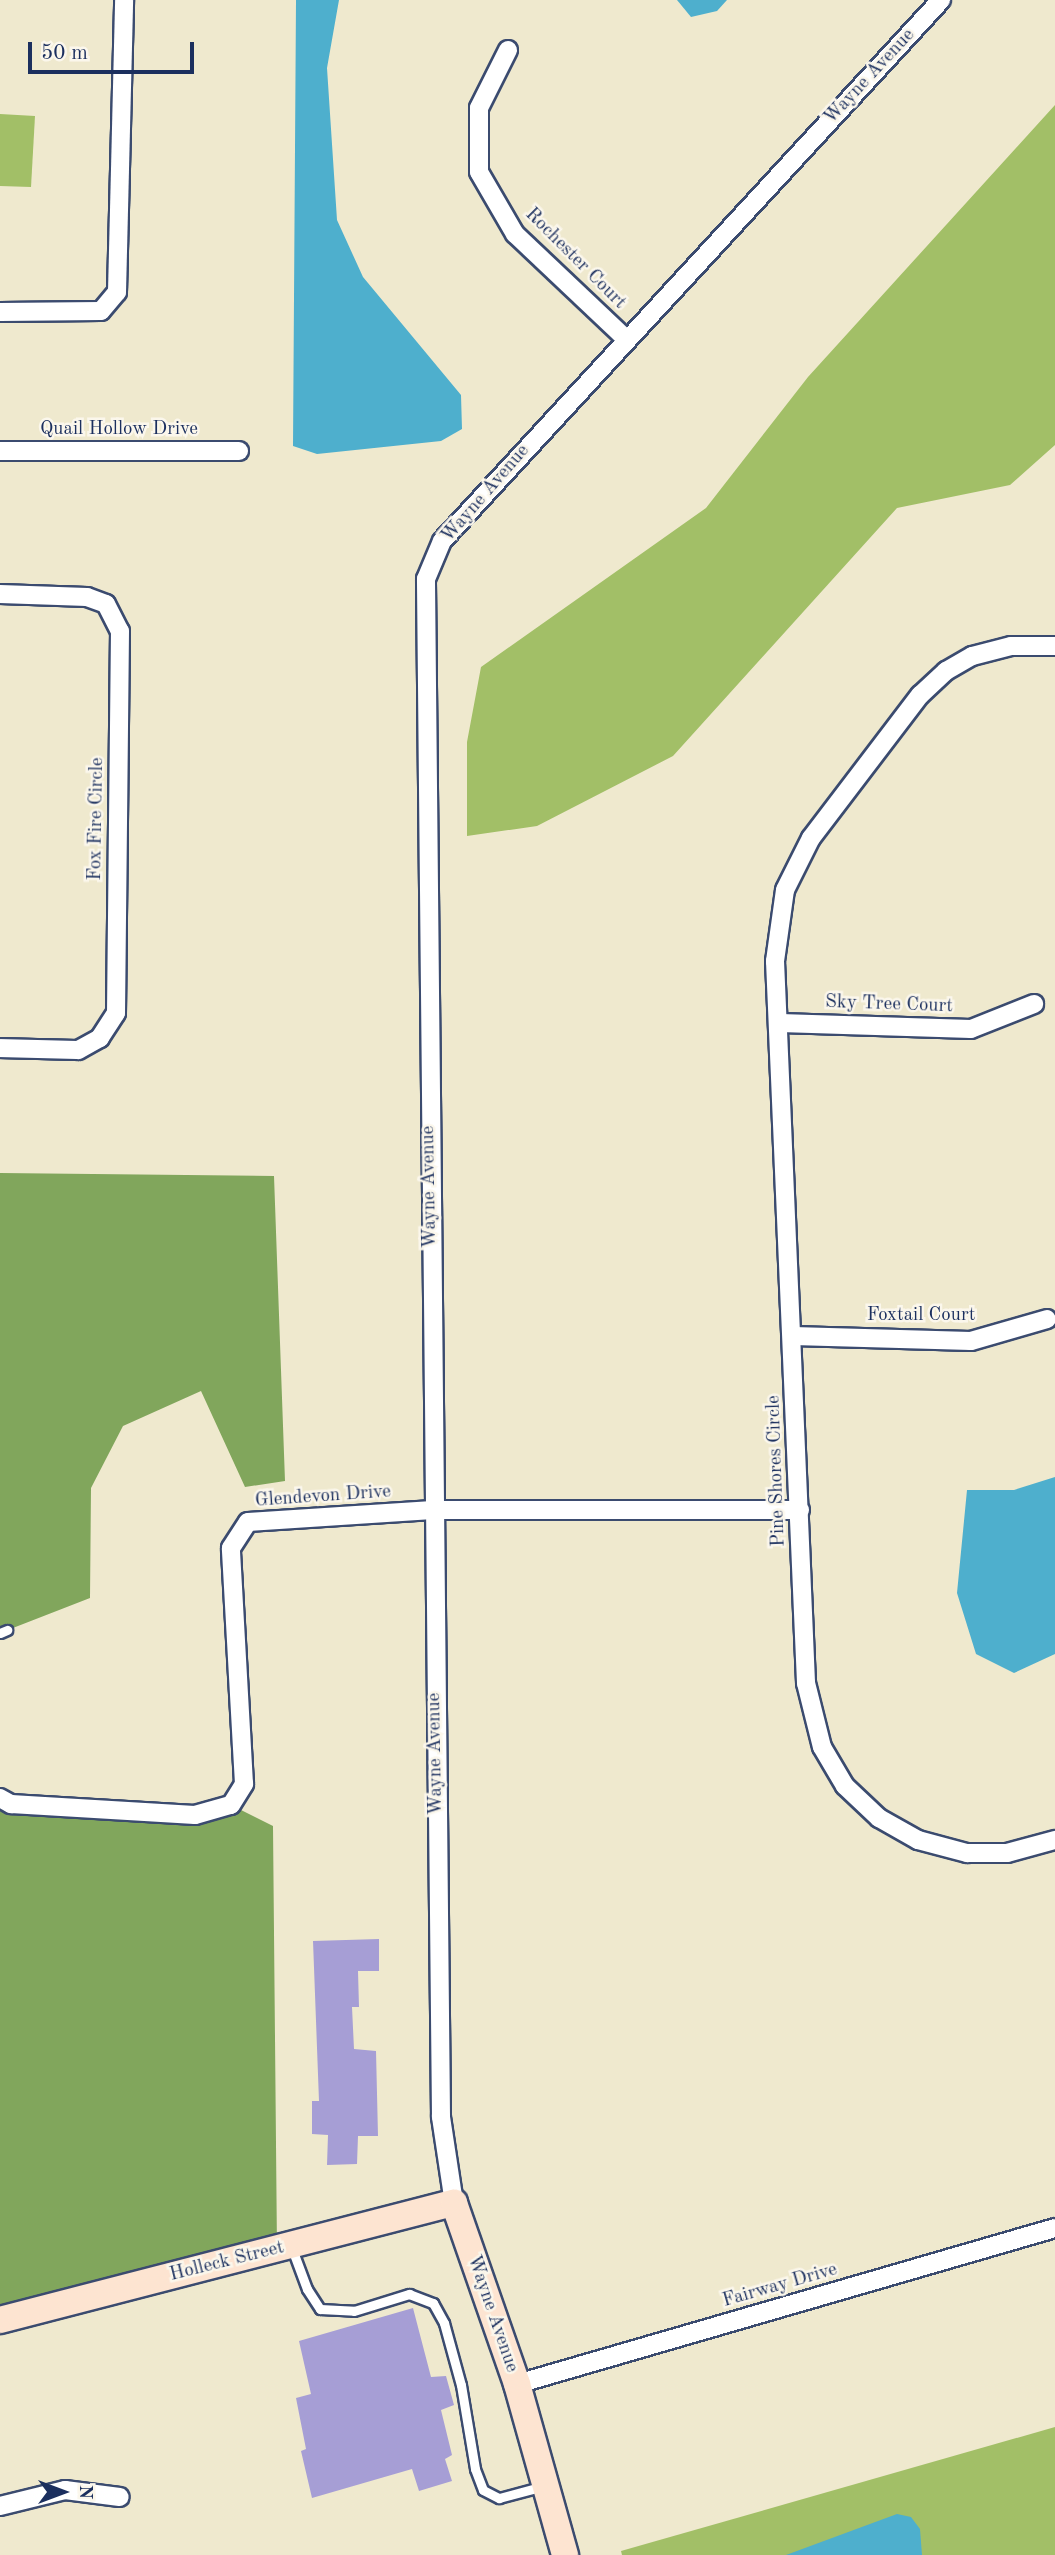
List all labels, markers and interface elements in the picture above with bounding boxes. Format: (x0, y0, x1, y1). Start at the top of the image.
street label: Wayne Avenue (820, 24, 920, 130)
scale bar (32, 28, 198, 72)
text: 50 m (41, 43, 88, 64)
street label: Rochester Court (520, 204, 630, 314)
street label: Quail Hollow Drive (40, 419, 198, 441)
street label: Wayne Avenue (437, 440, 535, 548)
street label: Fox Fire Circle (85, 757, 109, 881)
street label: Sky Tree Court (825, 991, 953, 1019)
street label: Wayne Avenue (418, 1126, 442, 1248)
street label: Foxtail Court (867, 1305, 975, 1327)
street label: Pine Shores Circle (763, 1395, 791, 1547)
street label: Glendevon Drive (254, 1481, 392, 1513)
street label: Wayne Avenue (424, 1693, 448, 1815)
street label: Holleck Street (167, 2237, 287, 2287)
street label: Wayne Avenue (461, 2252, 523, 2376)
street label: Fairway Drive (720, 2259, 840, 2313)
north arrow (28, 2457, 98, 2527)
text: N (75, 2485, 94, 2499)

